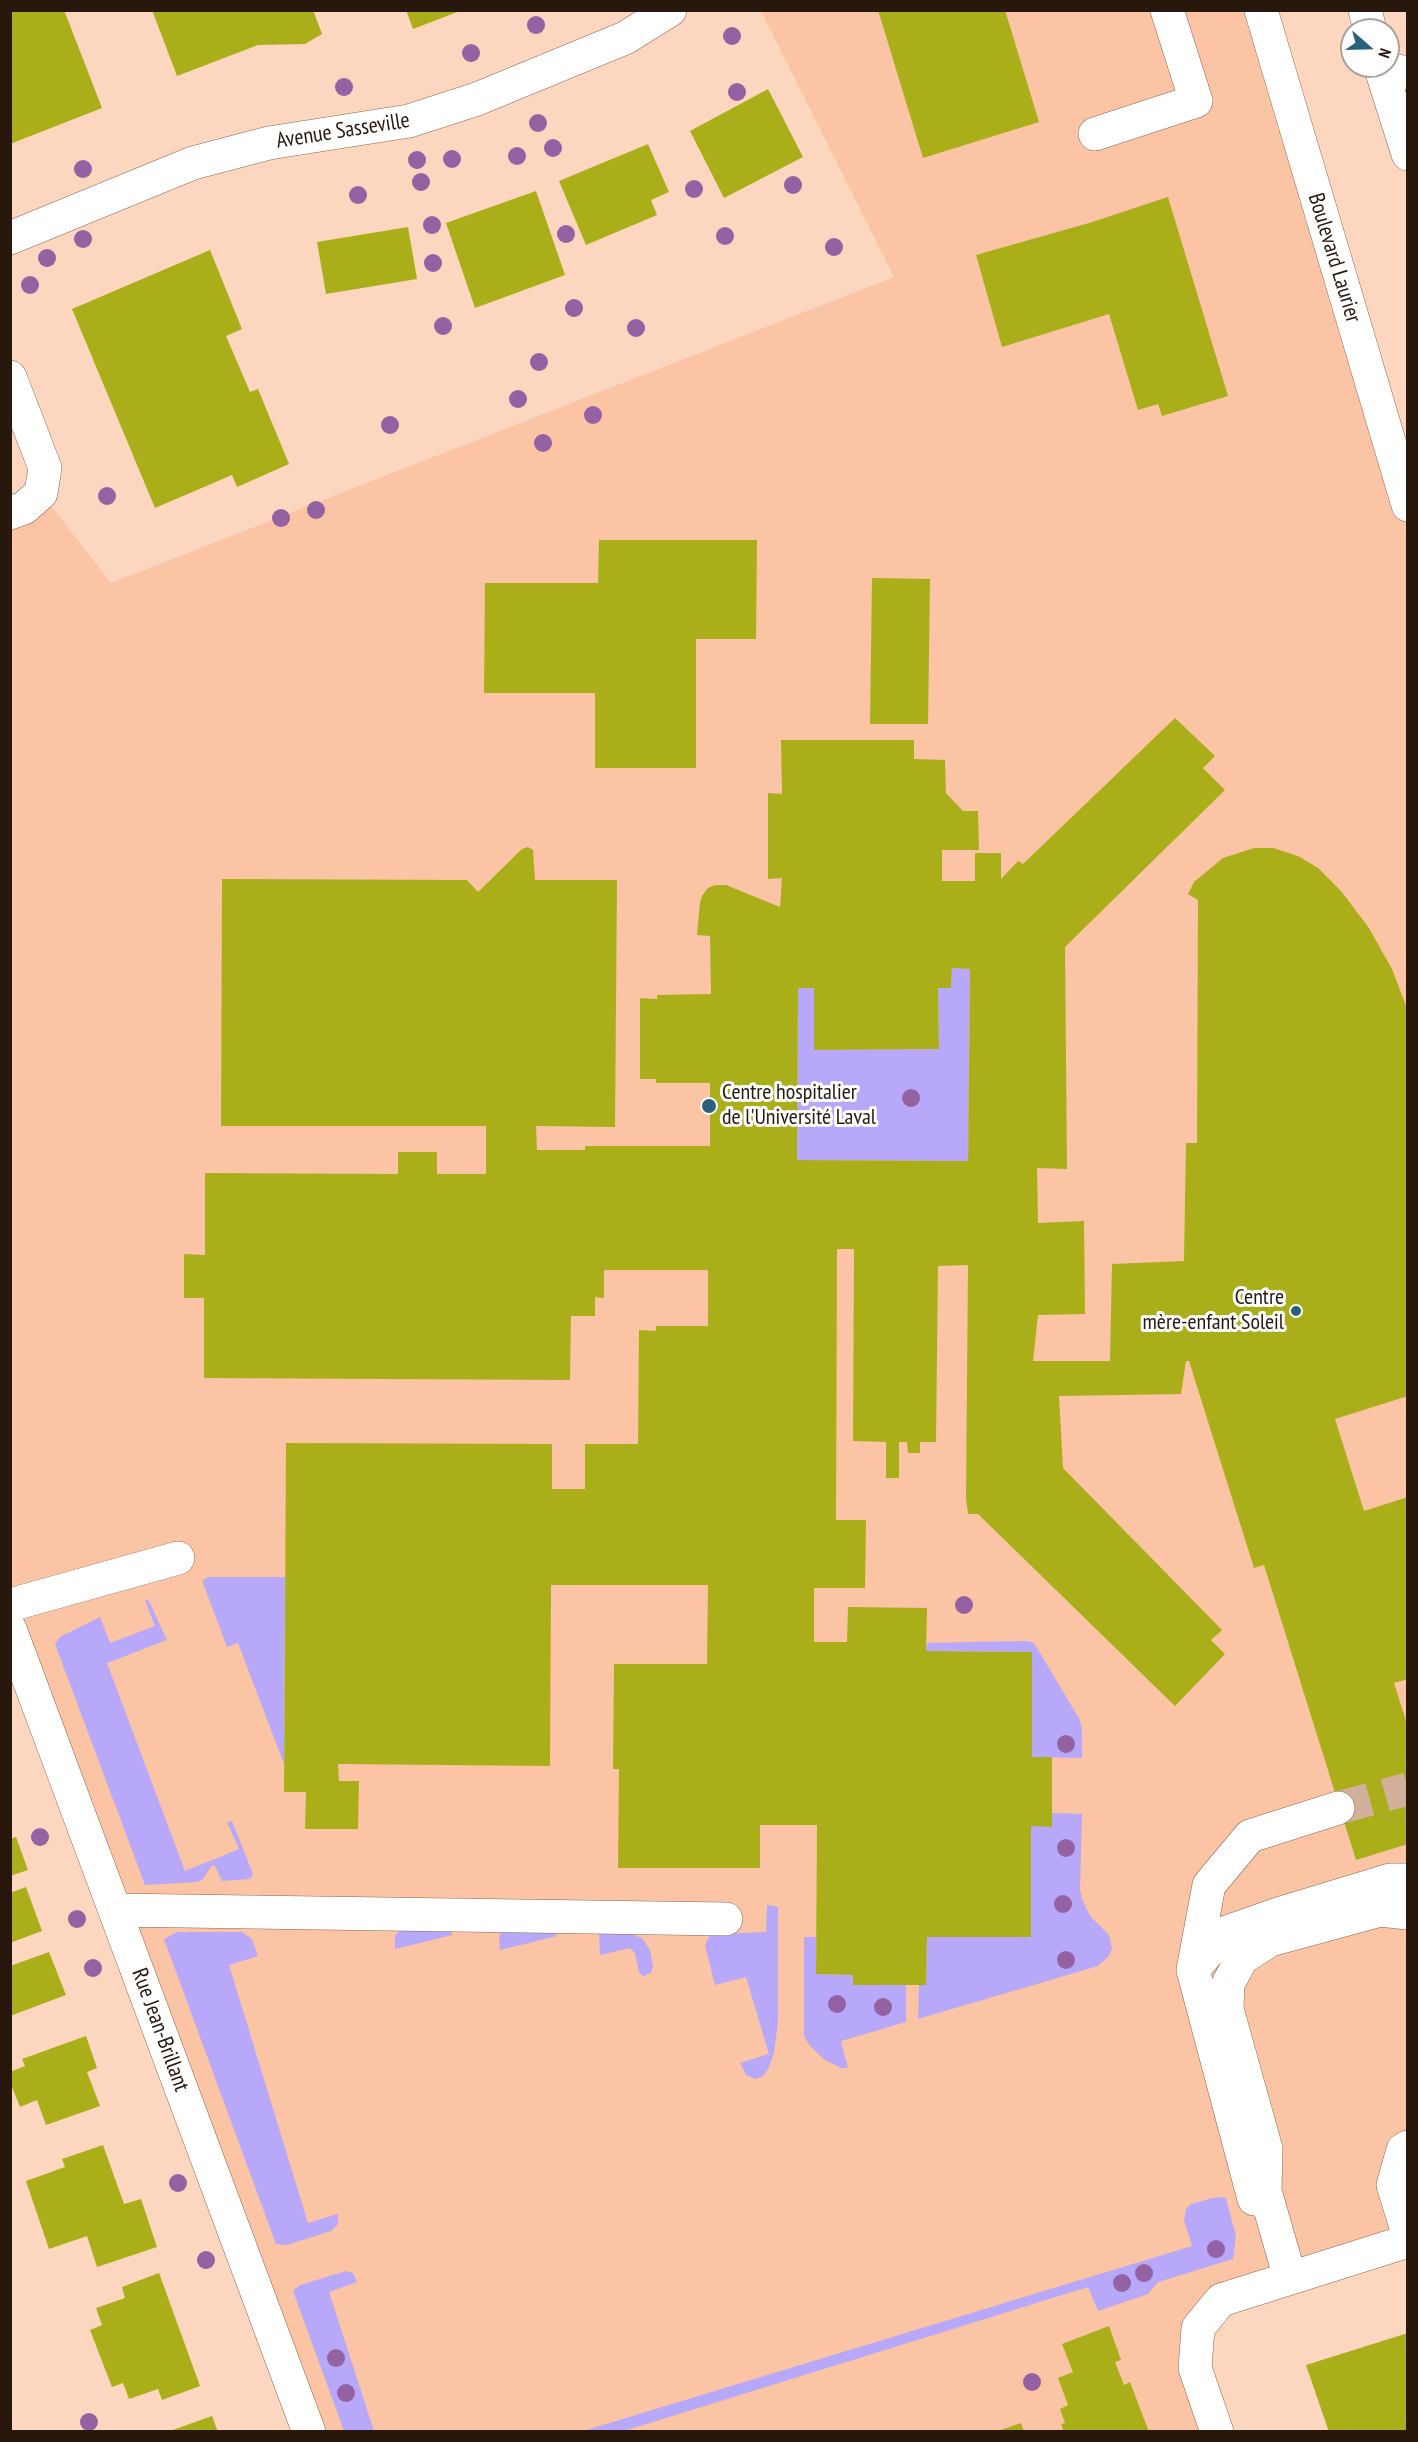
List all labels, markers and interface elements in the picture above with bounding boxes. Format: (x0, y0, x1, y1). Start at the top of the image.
north arrow (1340, 18, 1400, 78)
text: N (1374, 46, 1396, 61)
street label: Avenue Sasseville (274, 107, 412, 155)
street label: Boulevard Laurier (1302, 190, 1366, 326)
place label: Centre hospitalier de l'Université Laval (722, 1080, 876, 1132)
marker: Centre hospitalier de l'Université Laval (700, 1097, 718, 1115)
place label: Centre mère-enfant Soleil (1142, 1285, 1284, 1336)
marker: Centre mère-enfant Soleil (1289, 1304, 1303, 1318)
street label: Rue Jean-Brillant (126, 1965, 194, 2095)

